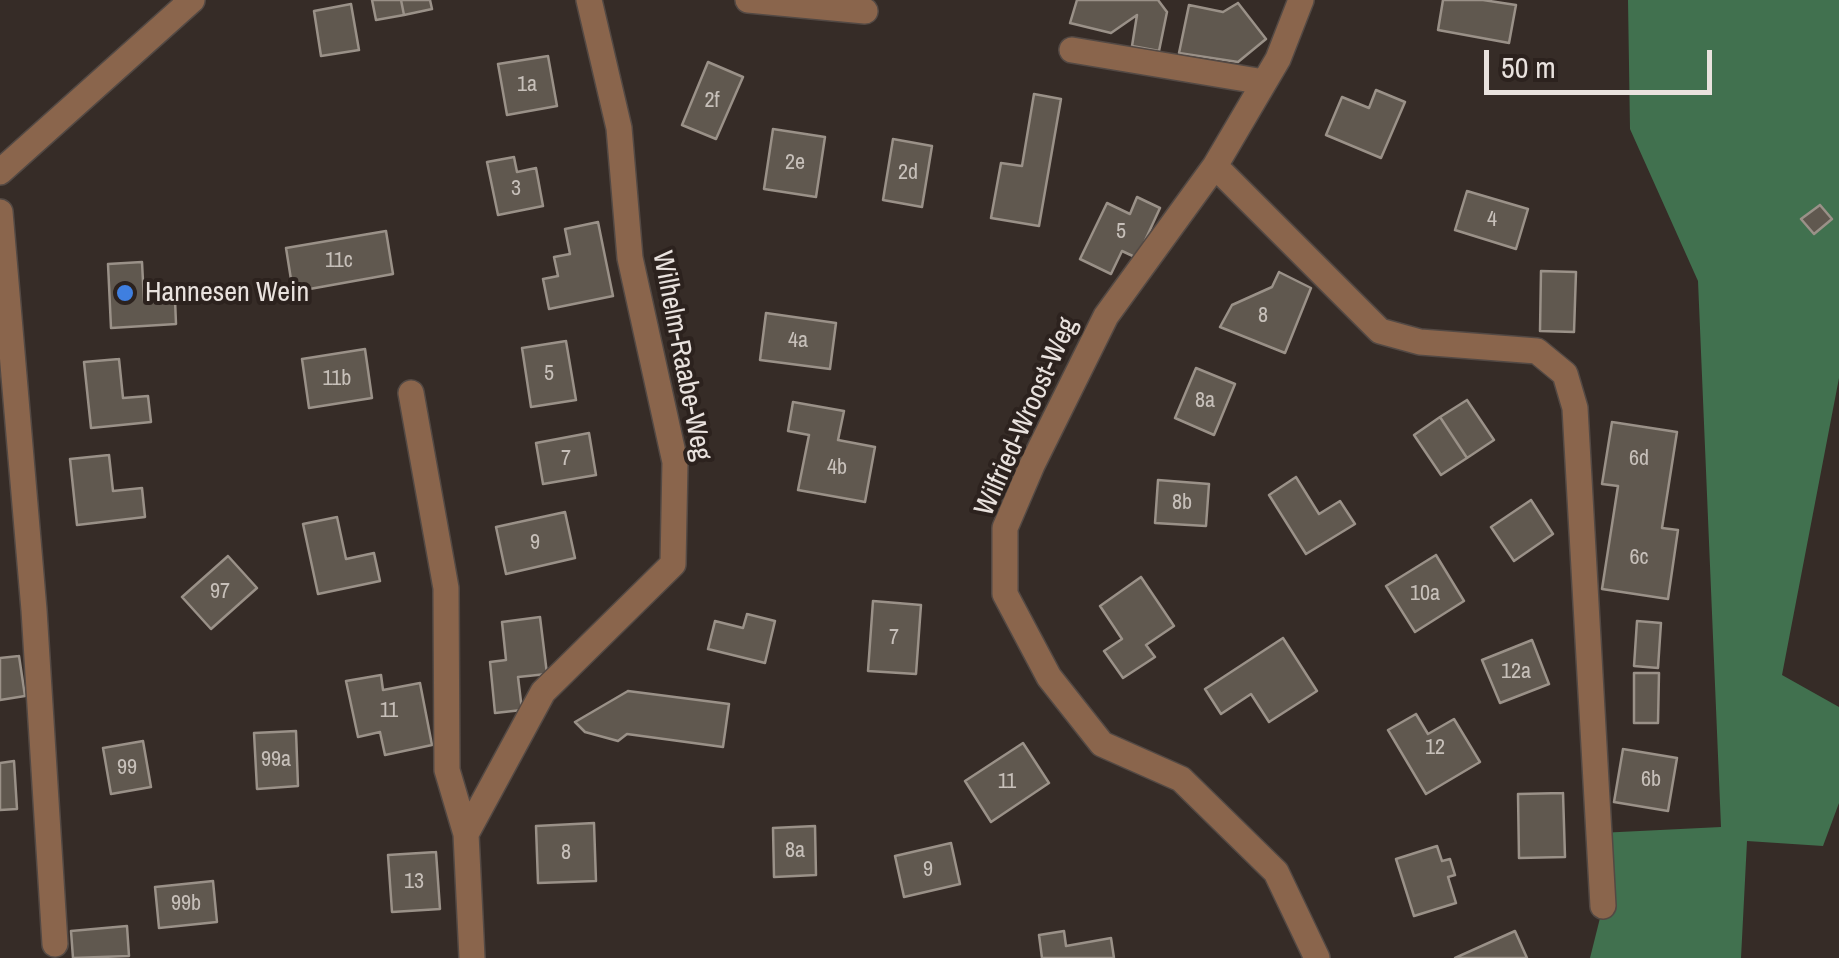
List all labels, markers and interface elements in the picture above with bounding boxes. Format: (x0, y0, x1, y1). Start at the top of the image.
scale bar (1489, 30, 1716, 92)
text: 50 m (1501, 47, 1556, 87)
house number: 1a (517, 72, 537, 98)
house number: 2f (704, 88, 720, 114)
house number: 2e (785, 150, 805, 176)
house number: 2d (898, 160, 918, 186)
house number: 3 (511, 176, 521, 202)
house number: 4 (1487, 207, 1497, 233)
house number: 5 (1116, 219, 1126, 245)
house number: 11c (325, 248, 353, 274)
street label: Wilhelm-Raabe-Weg (644, 248, 718, 464)
place label: Hannesen Wein (145, 276, 309, 310)
marker: Hannesen Wein (114, 282, 136, 304)
house number: 8 (1258, 303, 1268, 329)
street label: Wilfried-Wroost-Weg (968, 313, 1086, 521)
house number: 4a (788, 328, 808, 354)
house number: 5 (544, 361, 554, 387)
house number: 11b (323, 366, 351, 392)
house number: 8a (1195, 388, 1215, 414)
house number: 7 (561, 446, 571, 472)
house number: 6d (1629, 446, 1649, 472)
house number: 4b (827, 455, 847, 481)
house number: 8b (1172, 490, 1192, 516)
house number: 9 (530, 530, 540, 556)
house number: 6c (1629, 545, 1649, 571)
house number: 97 (210, 579, 230, 605)
house number: 10a (1410, 581, 1440, 607)
house number: 7 (889, 625, 899, 651)
house number: 12a (1501, 659, 1531, 685)
house number: 11 (380, 698, 398, 724)
house number: 12 (1425, 735, 1445, 761)
house number: 99a (261, 747, 291, 773)
house number: 99 (117, 755, 137, 781)
house number: 6b (1641, 767, 1661, 793)
house number: 11 (998, 769, 1016, 795)
house number: 8a (785, 838, 805, 864)
house number: 8 (561, 840, 571, 866)
house number: 9 (923, 857, 933, 883)
house number: 13 (404, 869, 424, 895)
house number: 99b (171, 891, 201, 917)

